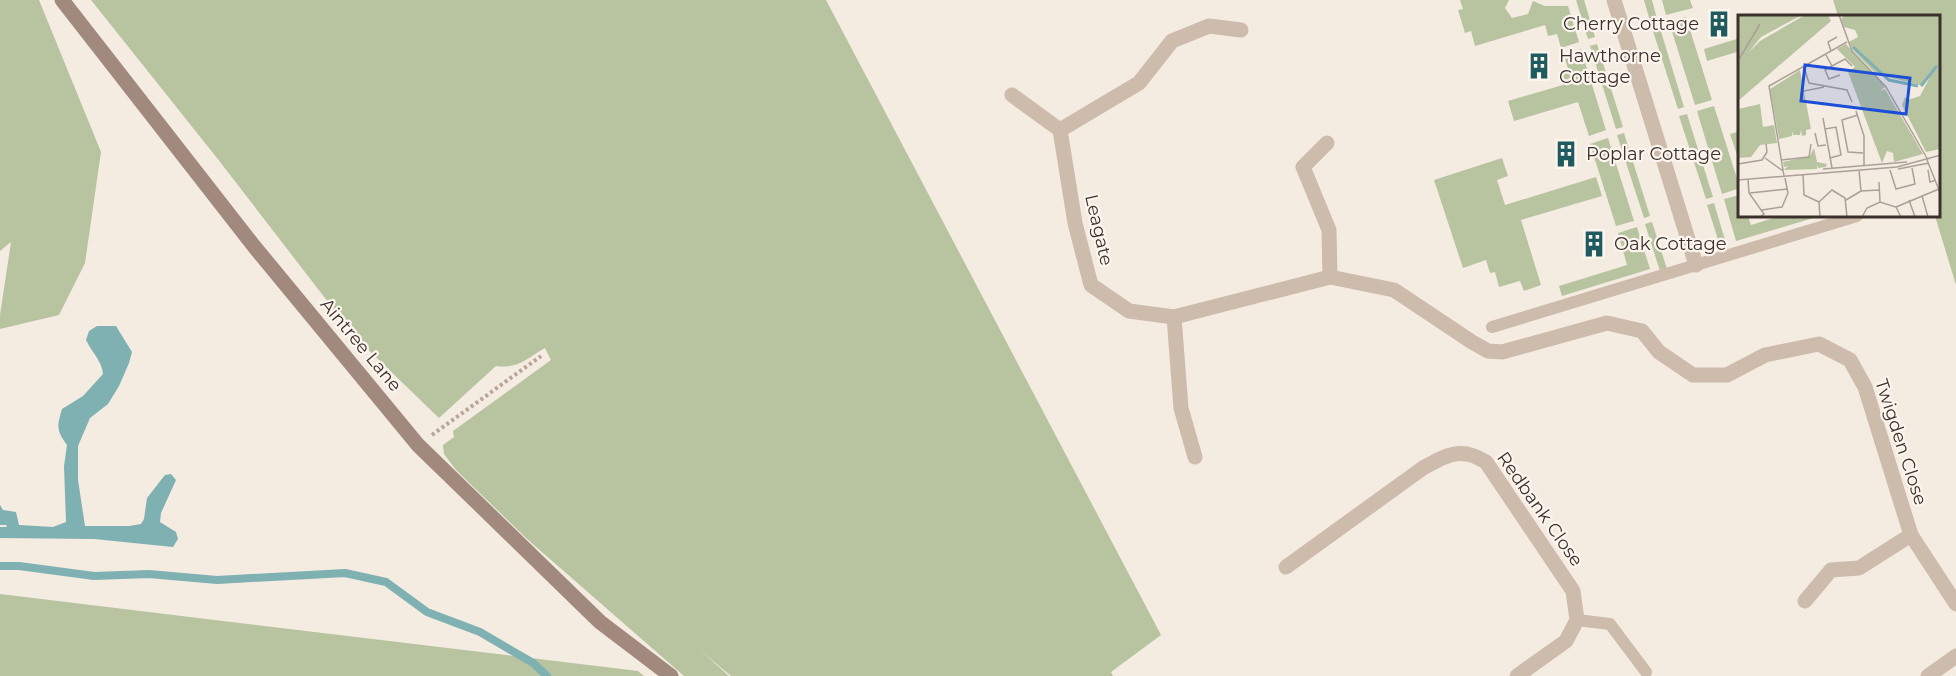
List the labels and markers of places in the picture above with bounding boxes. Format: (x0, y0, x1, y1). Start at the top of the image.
building icon: Cherry Cottage (1704, 9, 1734, 39)
place label: Cherry Cottage (1563, 13, 1699, 35)
place label: Hawthorne Cottage (1559, 45, 1661, 88)
building icon: Hawthorne Cottage (1524, 51, 1554, 81)
building icon: Poplar Cottage (1551, 139, 1581, 169)
place label: Poplar Cottage (1586, 143, 1721, 165)
building icon: Oak Cottage (1579, 229, 1609, 259)
place label: Oak Cottage (1614, 233, 1727, 255)

